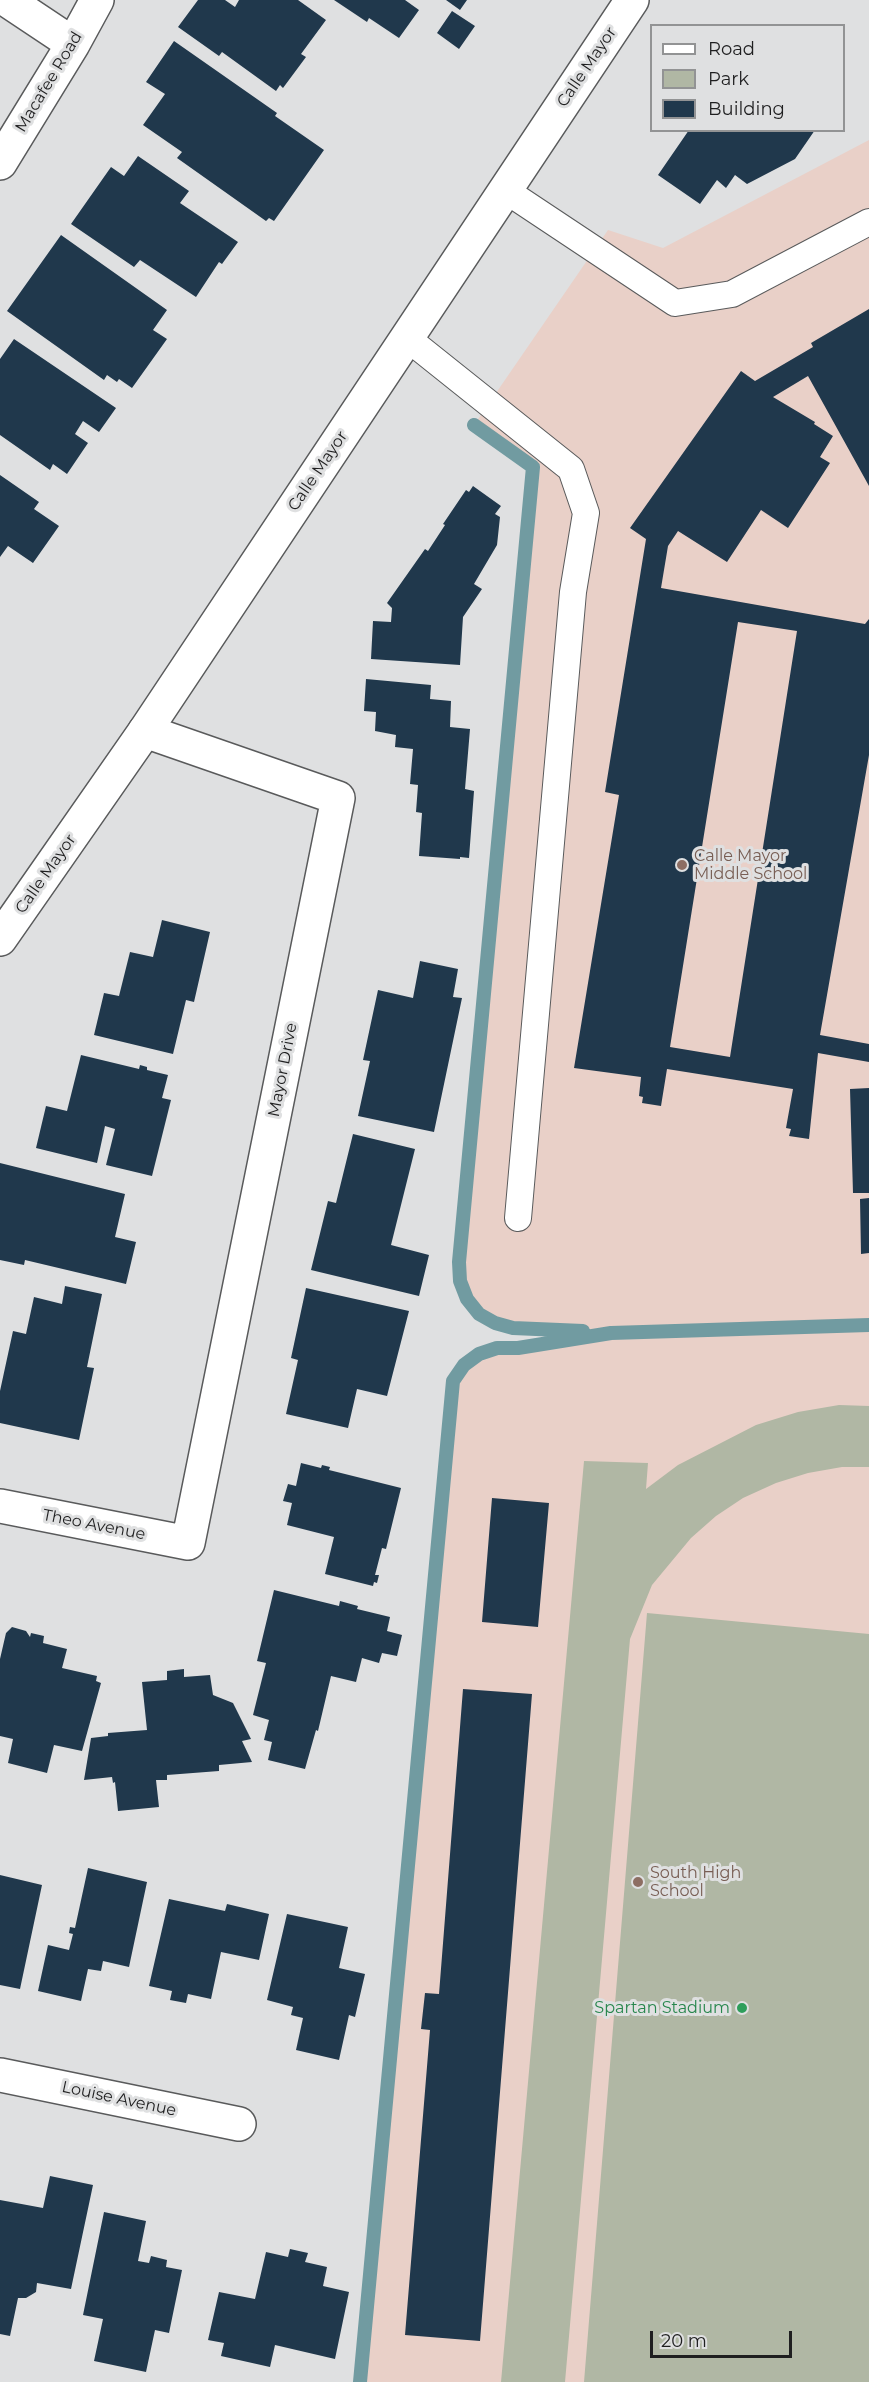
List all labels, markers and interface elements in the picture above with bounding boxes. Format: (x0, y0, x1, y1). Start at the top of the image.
street label: Calle Mayor (553, 23, 621, 111)
legend (650, 24, 845, 132)
street label: Macafee Road (11, 28, 87, 136)
text: Road (708, 38, 755, 60)
text: Park (708, 68, 749, 90)
text: Building (708, 98, 785, 120)
street label: Calle Mayor (284, 427, 352, 515)
street label: Calle Mayor (12, 831, 80, 917)
place label: Calle Mayor Middle School (694, 846, 807, 884)
marker: Calle Mayor Middle School (675, 858, 689, 872)
street label: Mayor Drive (264, 1021, 302, 1119)
street label: Theo Avenue (41, 1506, 147, 1544)
place label: South High School (650, 1863, 741, 1901)
marker: South High School (631, 1875, 645, 1889)
place label: Spartan Stadium (594, 1998, 730, 2018)
marker: Spartan Stadium (735, 2001, 749, 2015)
street label: Louise Avenue (60, 2078, 178, 2120)
scale bar (653, 2319, 796, 2357)
text: 20 m (661, 2330, 707, 2352)

